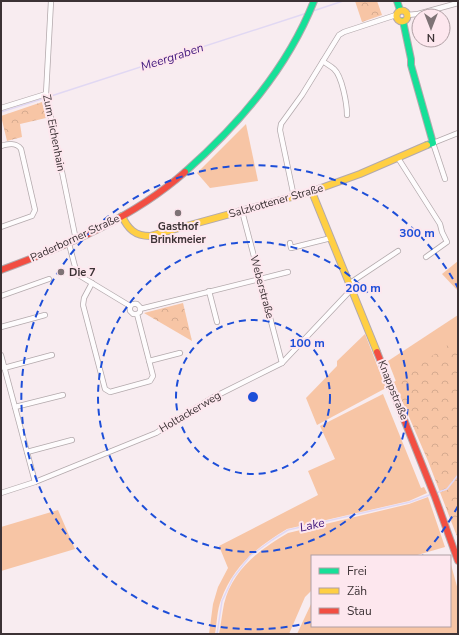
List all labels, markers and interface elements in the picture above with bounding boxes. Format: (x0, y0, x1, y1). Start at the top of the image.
north arrow (411, 8, 451, 48)
text: N (427, 30, 435, 45)
water label: Meergraben (139, 39, 206, 75)
street label: Zum Eichenhain (39, 93, 69, 173)
street label: Salzkottener Straße (227, 180, 325, 222)
marker: Gasthof Brinkmeier (173, 208, 183, 218)
street label: Paderborner Straße (28, 211, 122, 265)
place label: Gasthof Brinkmeier (150, 219, 207, 247)
text: 300 m (399, 225, 435, 241)
street label: Weberstraße (246, 254, 278, 320)
place label: Die 7 (69, 265, 96, 280)
marker: Die 7 (56, 267, 66, 277)
text: 200 m (345, 280, 381, 296)
text: 100 m (289, 335, 325, 351)
street label: Knappstraße (374, 358, 412, 422)
street label: Holtackerweg (156, 388, 224, 436)
centre of rings (246, 390, 260, 404)
water label: Lake (298, 514, 327, 536)
legend (311, 555, 451, 627)
text: Frei (347, 563, 367, 579)
text: Zäh (347, 583, 367, 599)
text: Stau (347, 603, 372, 619)

